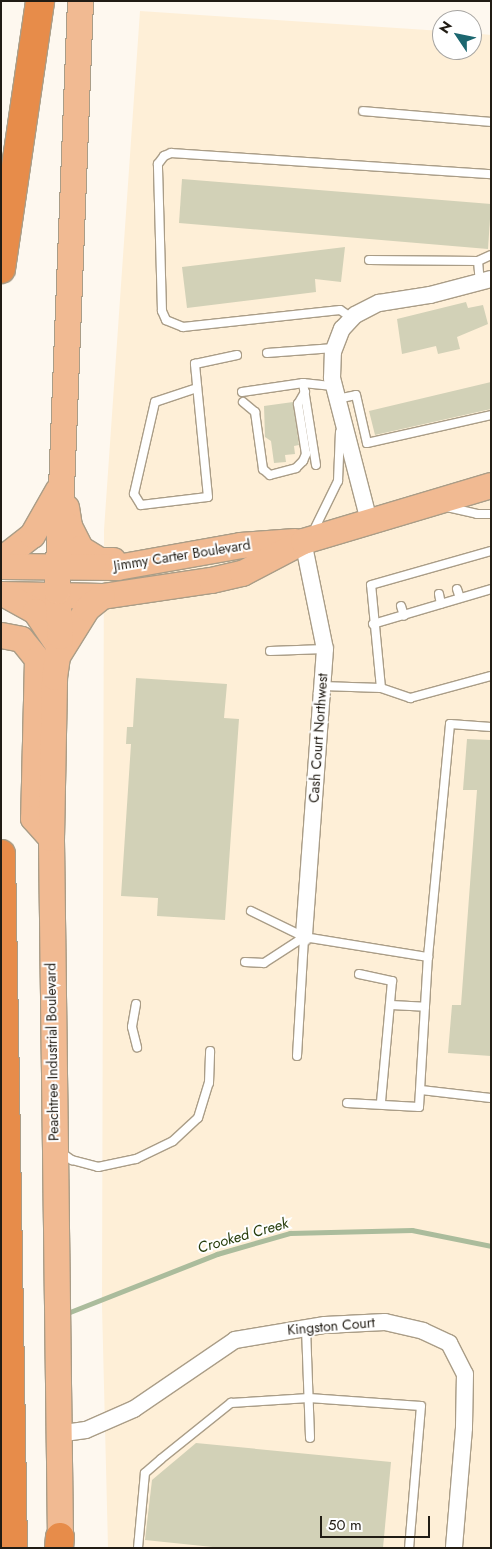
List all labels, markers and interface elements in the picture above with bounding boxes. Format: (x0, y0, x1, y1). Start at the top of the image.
north arrow (432, 10, 482, 60)
text: N (434, 17, 457, 37)
street label: Jimmy Carter Boulevard (112, 536, 252, 574)
street label: Cash Court Northwest (305, 673, 331, 803)
street label: Peachtree Industrial Boulevard (42, 963, 62, 1141)
water label: Crooked Creek (196, 1214, 290, 1258)
street label: Kingston Court (287, 1314, 375, 1338)
scale bar (322, 1506, 432, 1538)
text: 50 m (328, 1514, 362, 1536)

